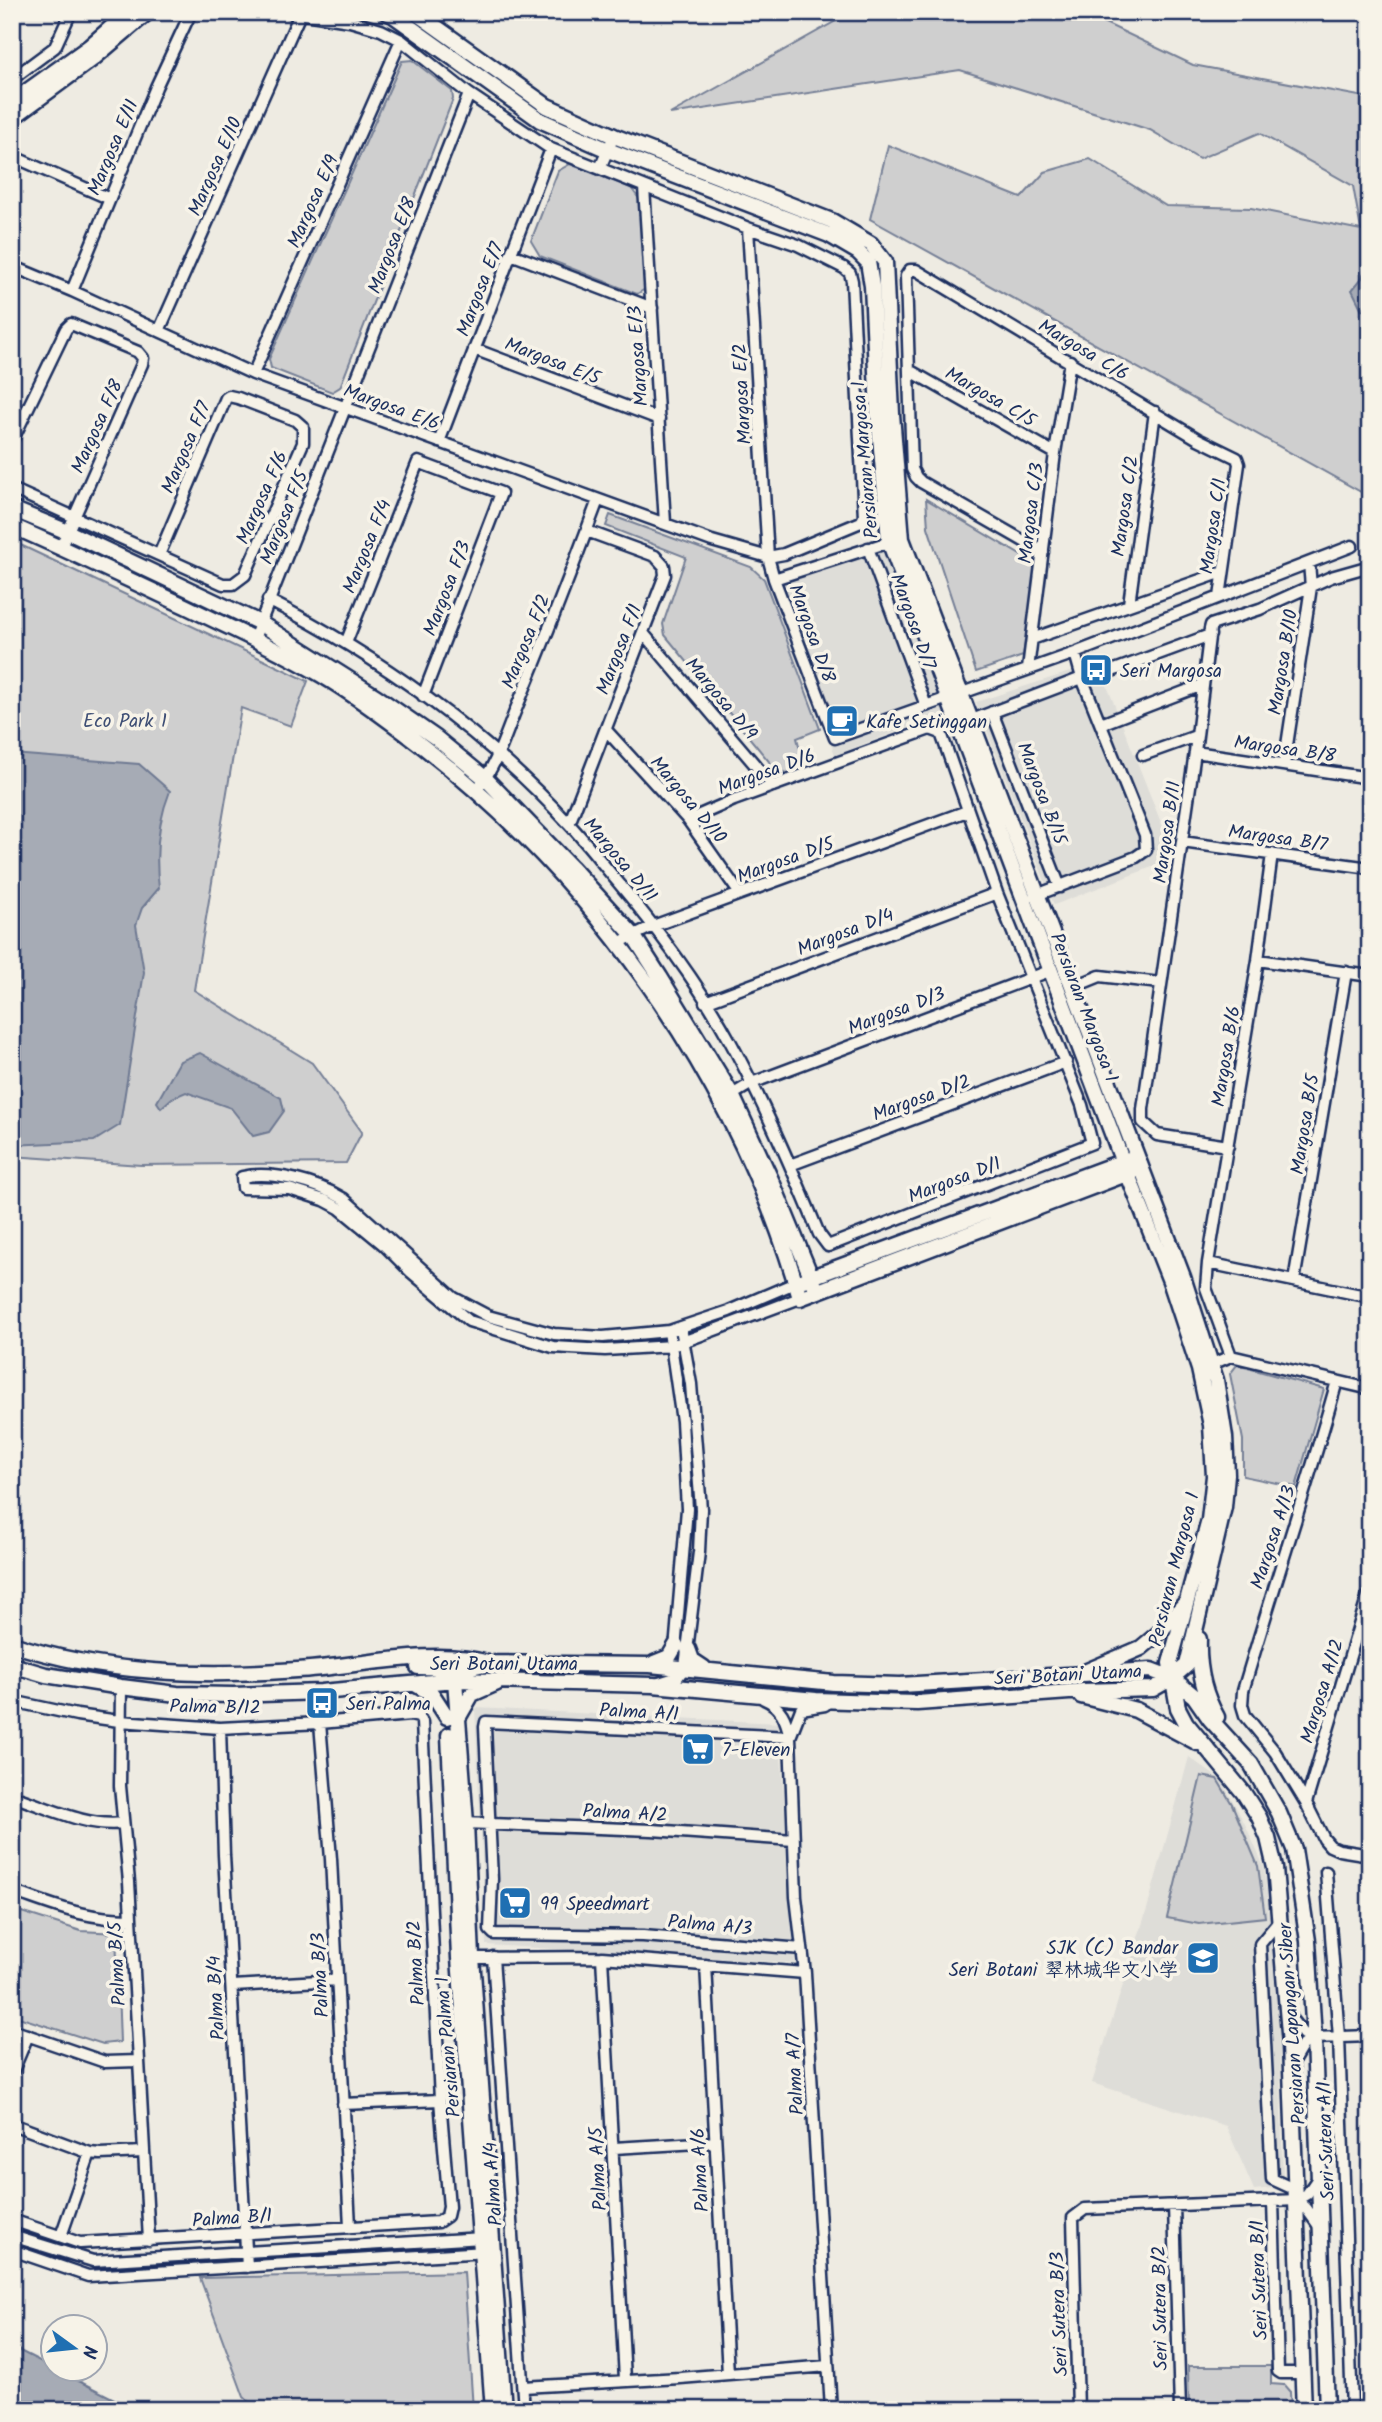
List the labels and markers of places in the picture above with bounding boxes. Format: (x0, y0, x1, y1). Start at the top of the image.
bus stop icon: Seri Margosa (1077, 651, 1115, 689)
place label: Seri Margosa (1120, 657, 1222, 687)
cafe icon: Kafe Setinggan (823, 702, 861, 740)
place label: Kafe Setinggan (866, 708, 987, 738)
bus stop icon: Seri Palma (303, 1684, 341, 1722)
place label: Seri Palma (346, 1690, 431, 1720)
supermarket icon: 7-Eleven (679, 1730, 717, 1768)
place label: 7-Eleven (722, 1736, 791, 1766)
supermarket icon: 99 Speedmart (496, 1884, 534, 1922)
place label: 99 Speedmart (540, 1890, 650, 1920)
place label: SJK (C) Bandar Seri Botani 翠林城华文小学 (949, 1934, 1180, 1986)
school or university icon: SJK (C) Bandar Seri Botani 翠林城华文小学 (1184, 1939, 1222, 1977)

